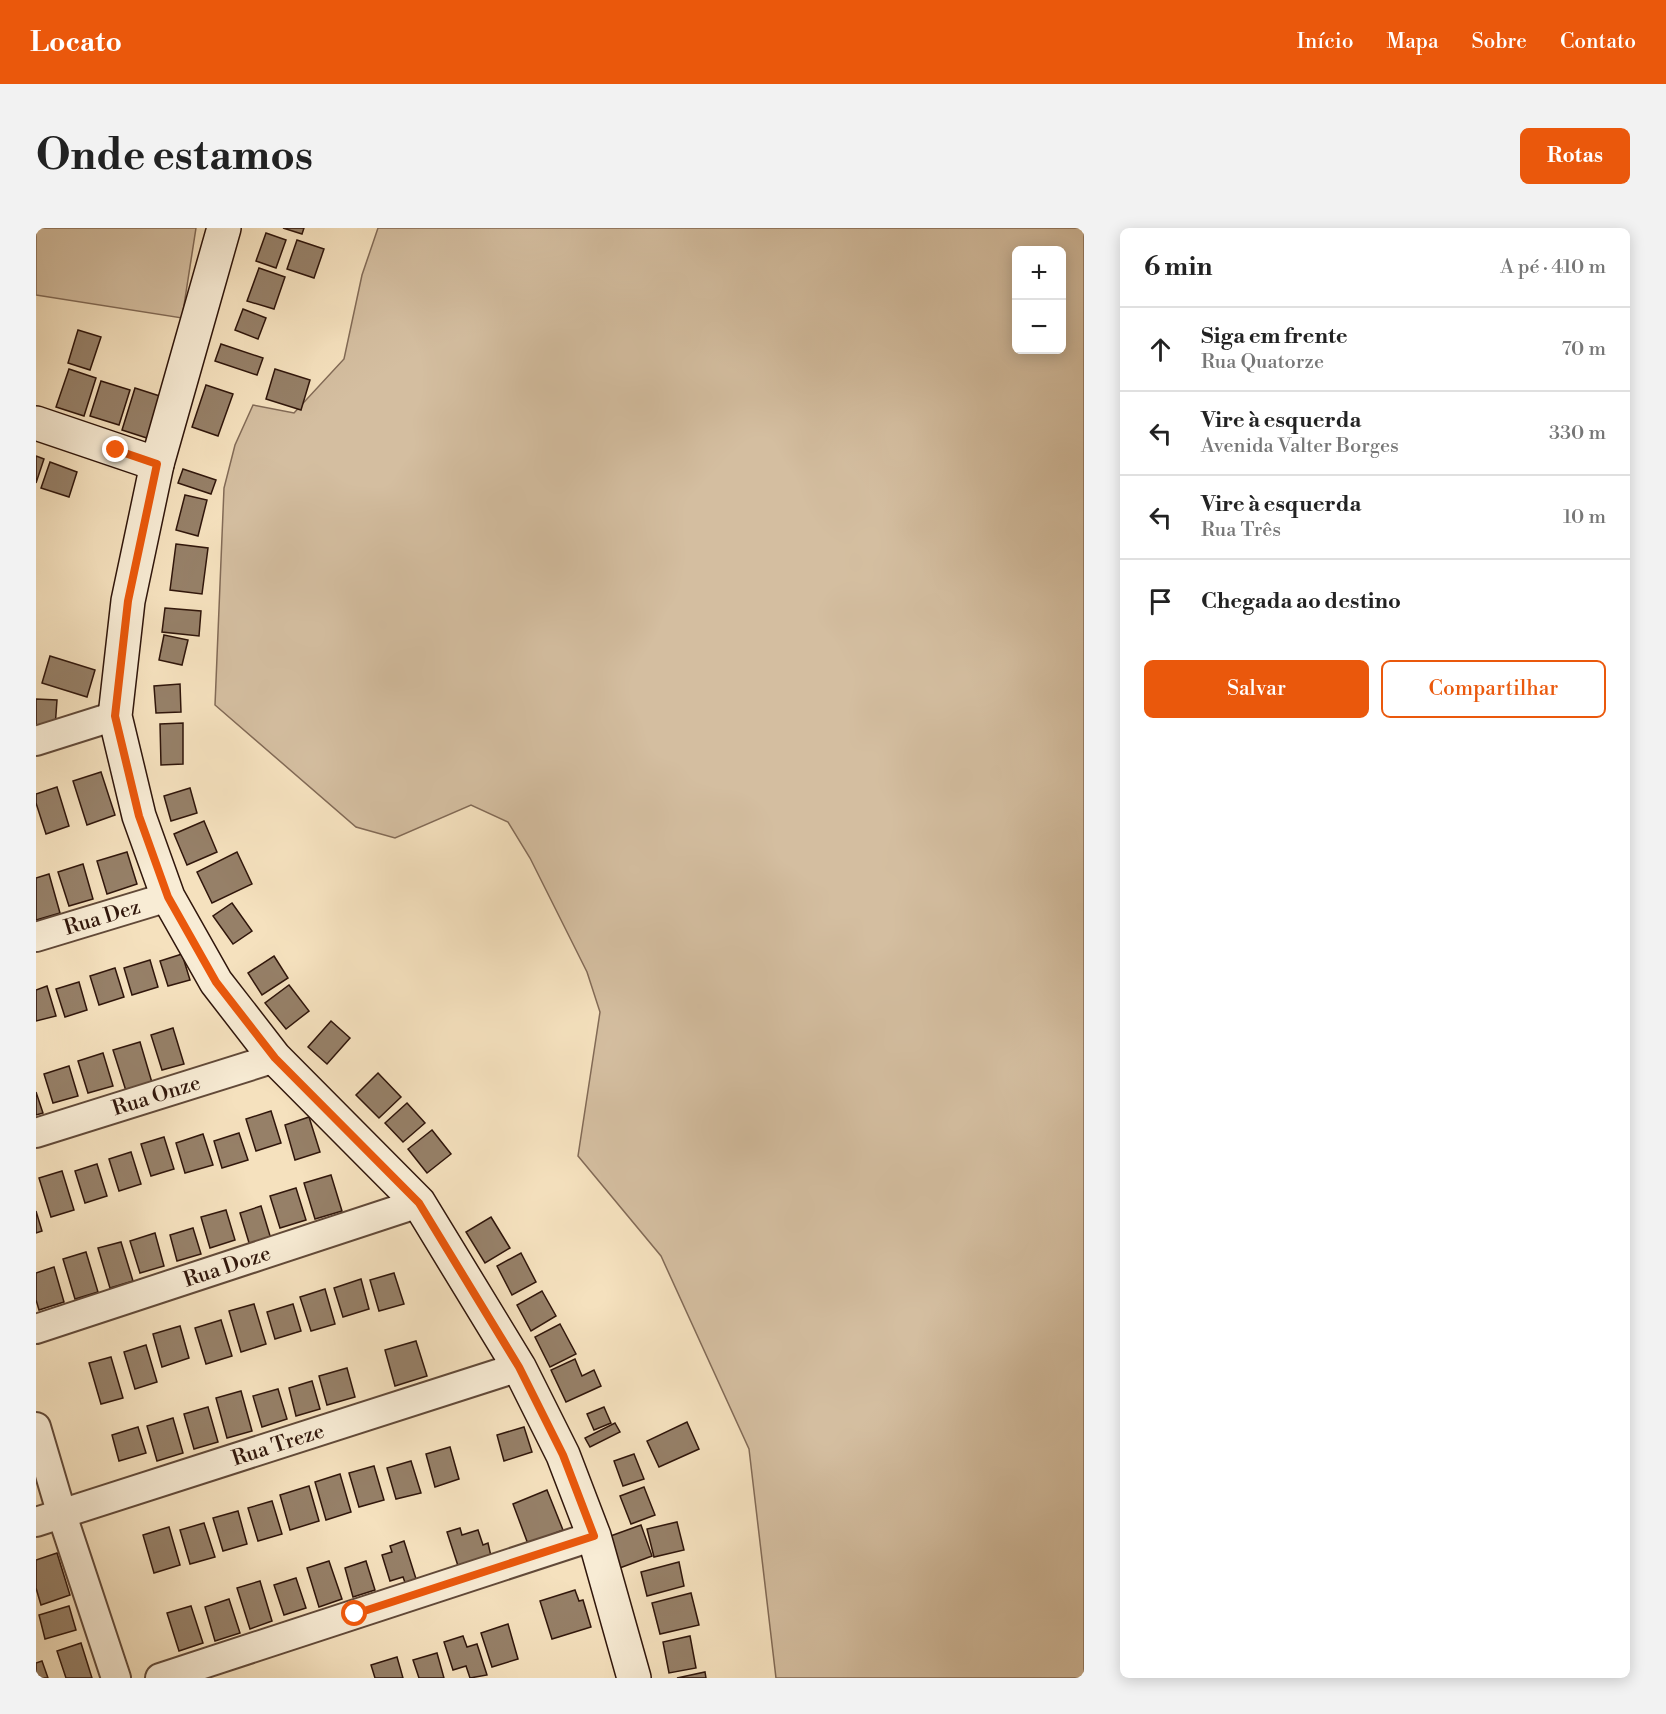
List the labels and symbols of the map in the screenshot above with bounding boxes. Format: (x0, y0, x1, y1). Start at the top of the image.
route end (102, 436, 128, 462)
street label: Rua Dez (61, 894, 144, 942)
street label: Rua Onze (109, 1070, 204, 1122)
street label: Rua Doze (180, 1241, 274, 1294)
street label: Rua Treze (229, 1418, 328, 1472)
route start (341, 1600, 367, 1626)

